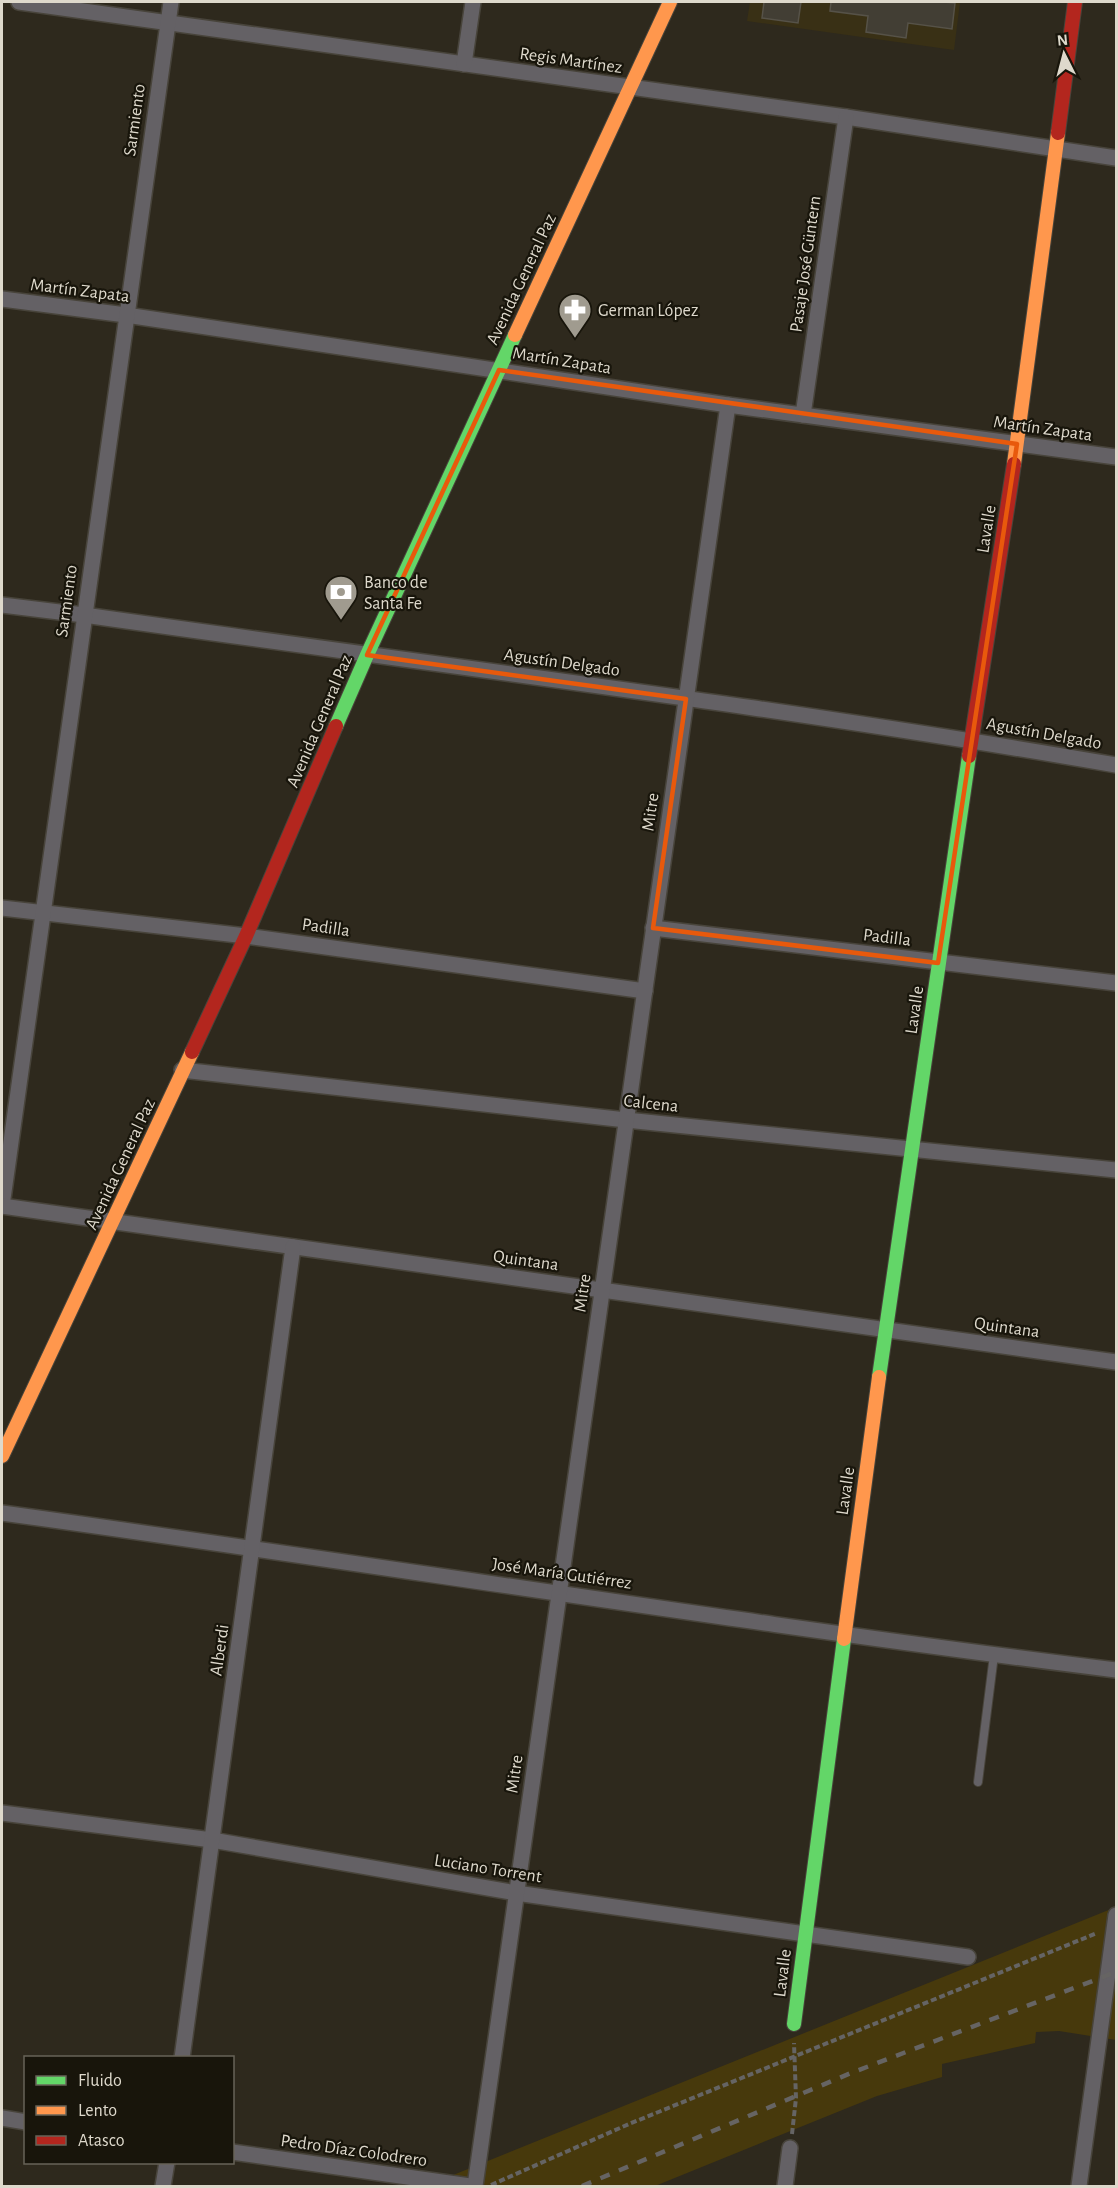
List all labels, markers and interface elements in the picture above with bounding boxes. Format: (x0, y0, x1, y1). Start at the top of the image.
north arrow (1034, 24, 1094, 84)
text: N (1056, 32, 1069, 49)
street label: Regis Martínez (518, 45, 623, 77)
street label: Sarmiento (121, 83, 149, 157)
street label: Pasaje José Güntern (787, 195, 824, 334)
street label: Avenida General Paz (484, 211, 560, 348)
street label: Martín Zapata (29, 276, 130, 306)
pharmacy icon: German López (557, 292, 593, 339)
place label: German López (598, 302, 698, 320)
street label: Martín Zapata (511, 344, 612, 378)
street label: Martín Zapata (992, 413, 1093, 445)
street label: Lavalle (974, 504, 1000, 554)
street label: Sarmiento (53, 564, 81, 638)
bank icon: Banco de Santa Fe (323, 574, 359, 621)
place label: Banco de Santa Fe (364, 574, 427, 613)
street label: Agustín Delgado (503, 646, 621, 680)
street label: Avenida General Paz (284, 652, 356, 790)
street label: Agustín Delgado (985, 715, 1103, 753)
street label: Mitre (639, 792, 663, 832)
street label: Padilla (301, 916, 351, 940)
street label: Padilla (862, 926, 912, 950)
street label: Lavalle (903, 985, 927, 1035)
street label: Calcena (623, 1092, 679, 1116)
street label: Avenida General Paz (83, 1096, 159, 1233)
street label: Quintana (492, 1247, 560, 1274)
street label: Mitre (571, 1273, 595, 1313)
street label: Quintana (973, 1314, 1041, 1341)
street label: Lavalle (834, 1466, 858, 1516)
street label: José María Gutiérrez (491, 1555, 633, 1593)
street label: Alberdi (207, 1623, 233, 1677)
street label: Mitre (503, 1754, 527, 1794)
street label: Luciano Torrent (433, 1852, 543, 1886)
street label: Lavalle (771, 1948, 795, 1998)
legend (24, 2056, 234, 2164)
text: Fluido (78, 2072, 122, 2090)
text: Lento (78, 2102, 117, 2120)
text: Atasco (78, 2132, 125, 2150)
street label: Pedro Díaz Colodrero (279, 2132, 428, 2170)

